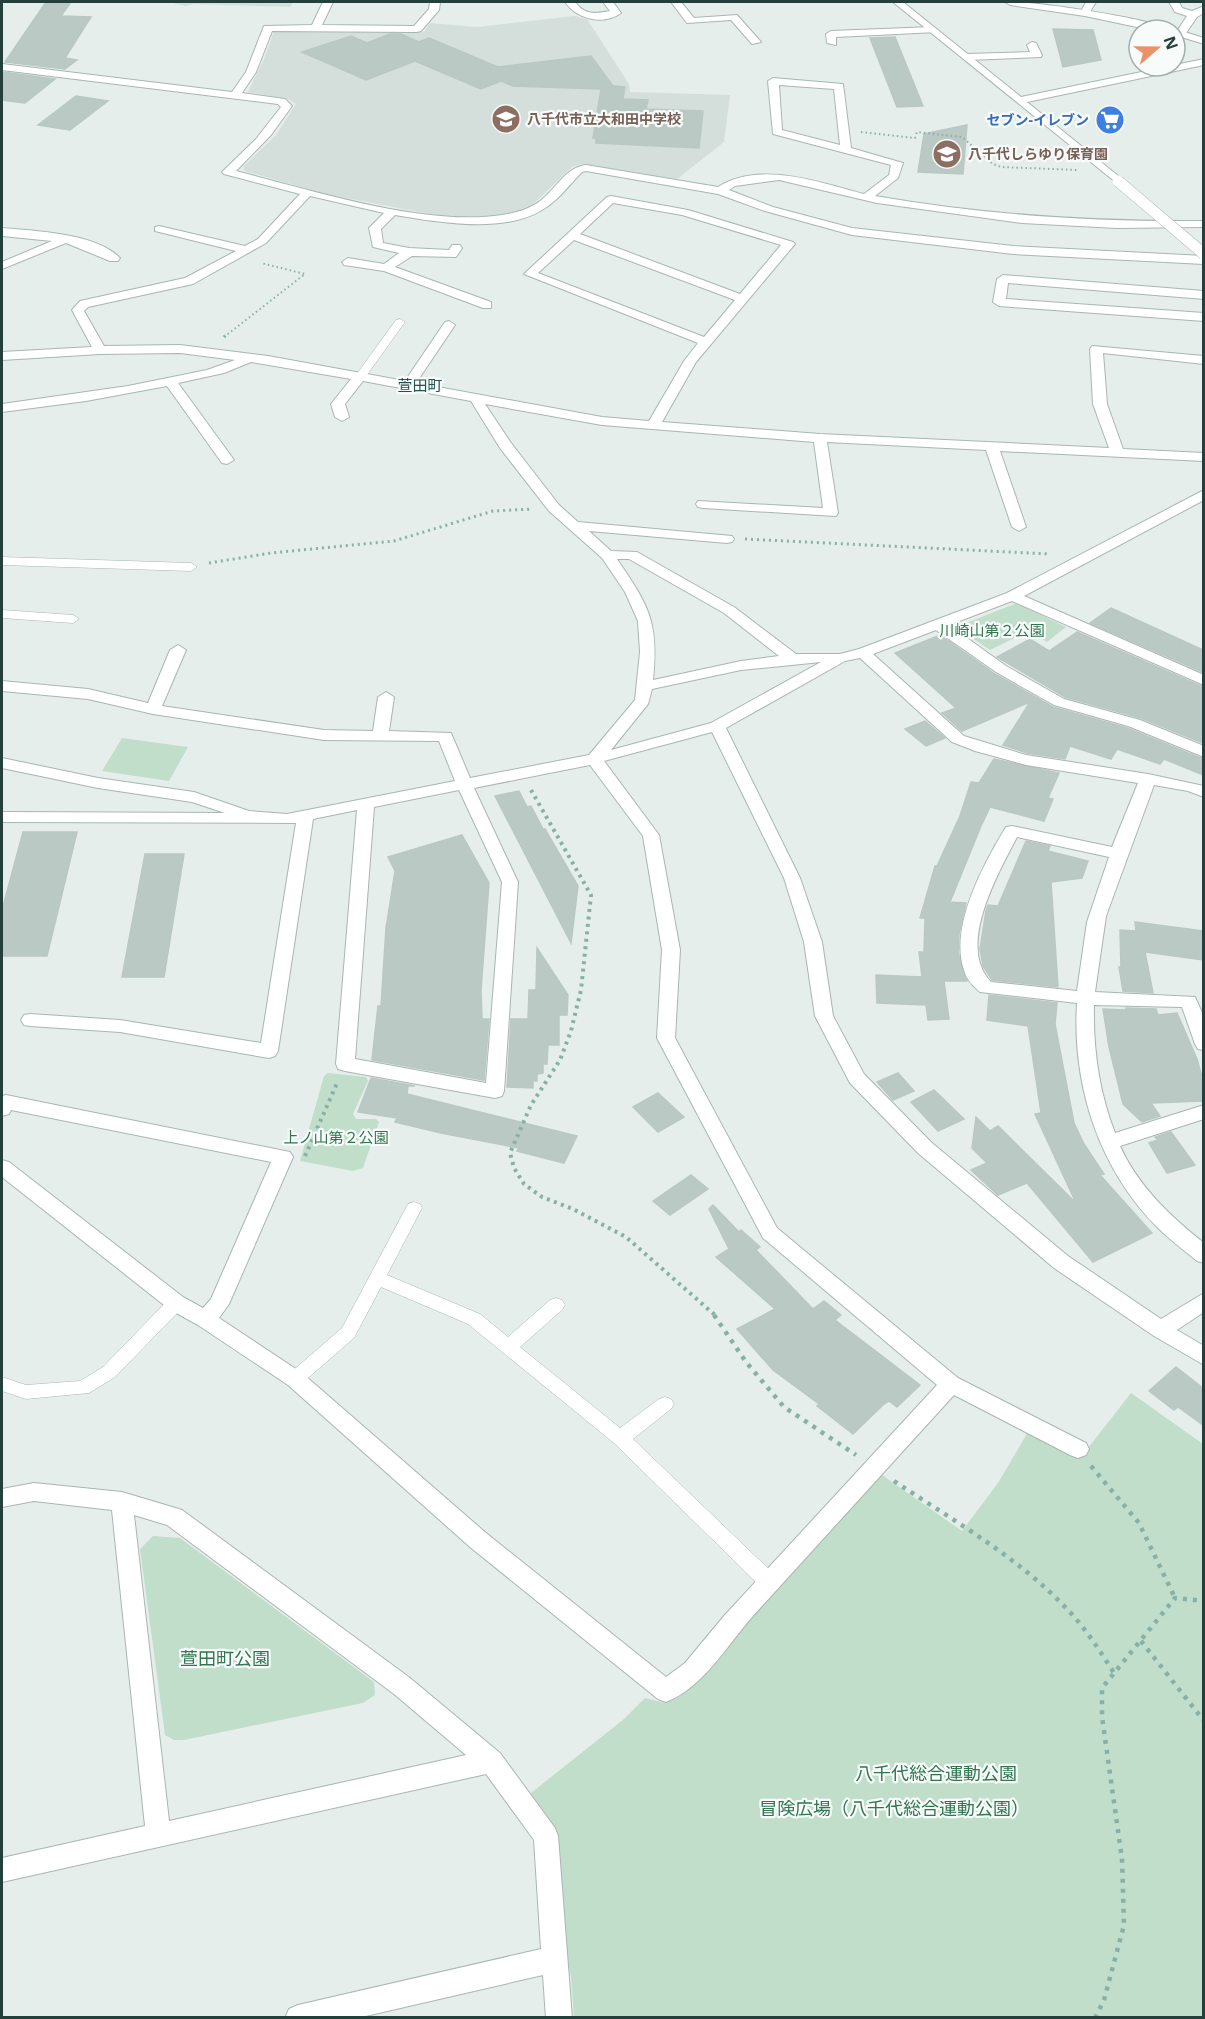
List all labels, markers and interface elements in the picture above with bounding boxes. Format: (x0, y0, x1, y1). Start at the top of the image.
north arrow (1127, 18, 1187, 78)
text: N (1159, 33, 1184, 53)
school or university icon: 八千代市立大和田中学校 (490, 103, 522, 135)
supermarket icon: セブン-イレブン (1094, 104, 1126, 136)
place label: 八千代市立大和田中学校 (527, 109, 681, 128)
place label: セブン-イレブン (986, 110, 1089, 129)
school or university icon: 八千代しらゆり保育園 (931, 138, 963, 170)
place label: 八千代しらゆり保育園 (968, 144, 1108, 163)
district label: 萱田町 (397, 375, 443, 395)
park label: 川崎山第２公園 (939, 620, 1045, 640)
park label: 上ノ山第２公園 (283, 1127, 389, 1147)
park label: 萱田町公園 (180, 1646, 270, 1670)
park label: 八千代総合運動公園 (855, 1761, 1017, 1785)
park label: 冒険広場（八千代総合運動公園） (759, 1796, 1029, 1820)

